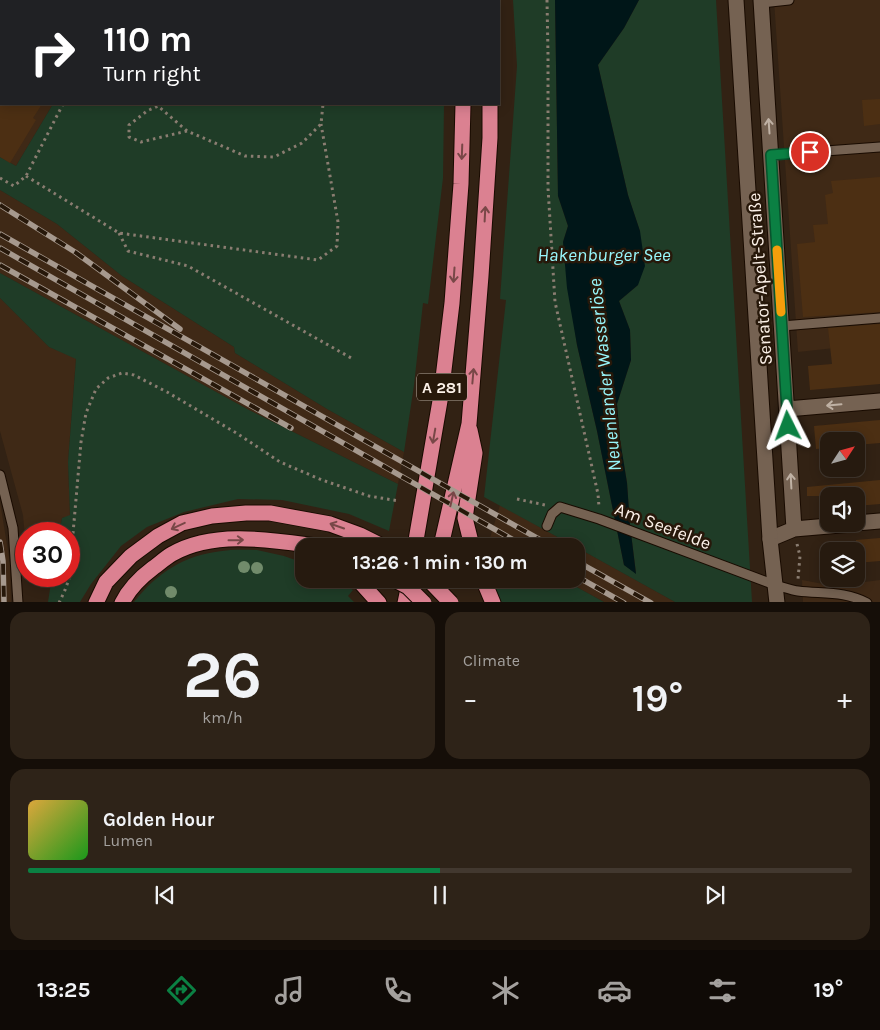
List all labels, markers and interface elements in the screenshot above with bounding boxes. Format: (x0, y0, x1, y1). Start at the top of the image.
text: 110 m (103, 19, 192, 60)
icon: right (20, 20, 85, 85)
text: Turn right (103, 61, 201, 87)
one-way arrow (765, 119, 774, 135)
pin (789, 131, 831, 173)
icon: arrive (796, 138, 824, 166)
one-way arrow (457, 144, 466, 160)
street label: Senator-Apelt-Straße (743, 192, 777, 366)
one-way arrow (480, 206, 489, 222)
water label: Hakenburger See (537, 244, 671, 266)
one-way arrow (449, 266, 459, 282)
water label: Neuenlander Wasserlöse (584, 277, 626, 472)
one-way arrow (468, 368, 477, 384)
road number: A 281 (417, 374, 467, 401)
position arrow (761, 399, 813, 451)
one-way arrow (826, 400, 842, 410)
one-way arrow (429, 428, 439, 444)
north arrow (820, 432, 865, 478)
map controls (820, 432, 865, 587)
one-way arrow (787, 473, 796, 489)
button: sound (820, 487, 865, 532)
one-way arrow (448, 491, 457, 507)
street label: Am Seefelde (612, 498, 714, 554)
one-way arrow (329, 521, 345, 531)
speed limit sign: 30 (15, 522, 80, 587)
one-way arrow (171, 522, 186, 531)
one-way arrow (227, 535, 243, 544)
button: layers (820, 542, 865, 587)
text: 13:26 · 1 min · 130 m (352, 552, 528, 574)
text: 26 (183, 637, 262, 713)
text: Climate (463, 651, 520, 670)
text: 19° (632, 676, 683, 721)
text: − (463, 682, 478, 715)
text: + (837, 682, 852, 715)
text: km/h (202, 708, 243, 727)
text: Golden Hour (103, 809, 214, 831)
text: Lumen (103, 831, 153, 850)
icon: previous (151, 881, 179, 909)
icon: pause (426, 881, 454, 909)
icon: next (701, 881, 729, 909)
icon: directions (164, 973, 199, 1008)
icon: music (272, 973, 307, 1008)
icon: phone (380, 973, 415, 1008)
icon: climate (488, 973, 523, 1008)
icon: car (597, 973, 632, 1008)
icon: filters (705, 973, 740, 1008)
text: 13:25 (37, 977, 90, 1003)
text: 19° (813, 977, 843, 1003)

